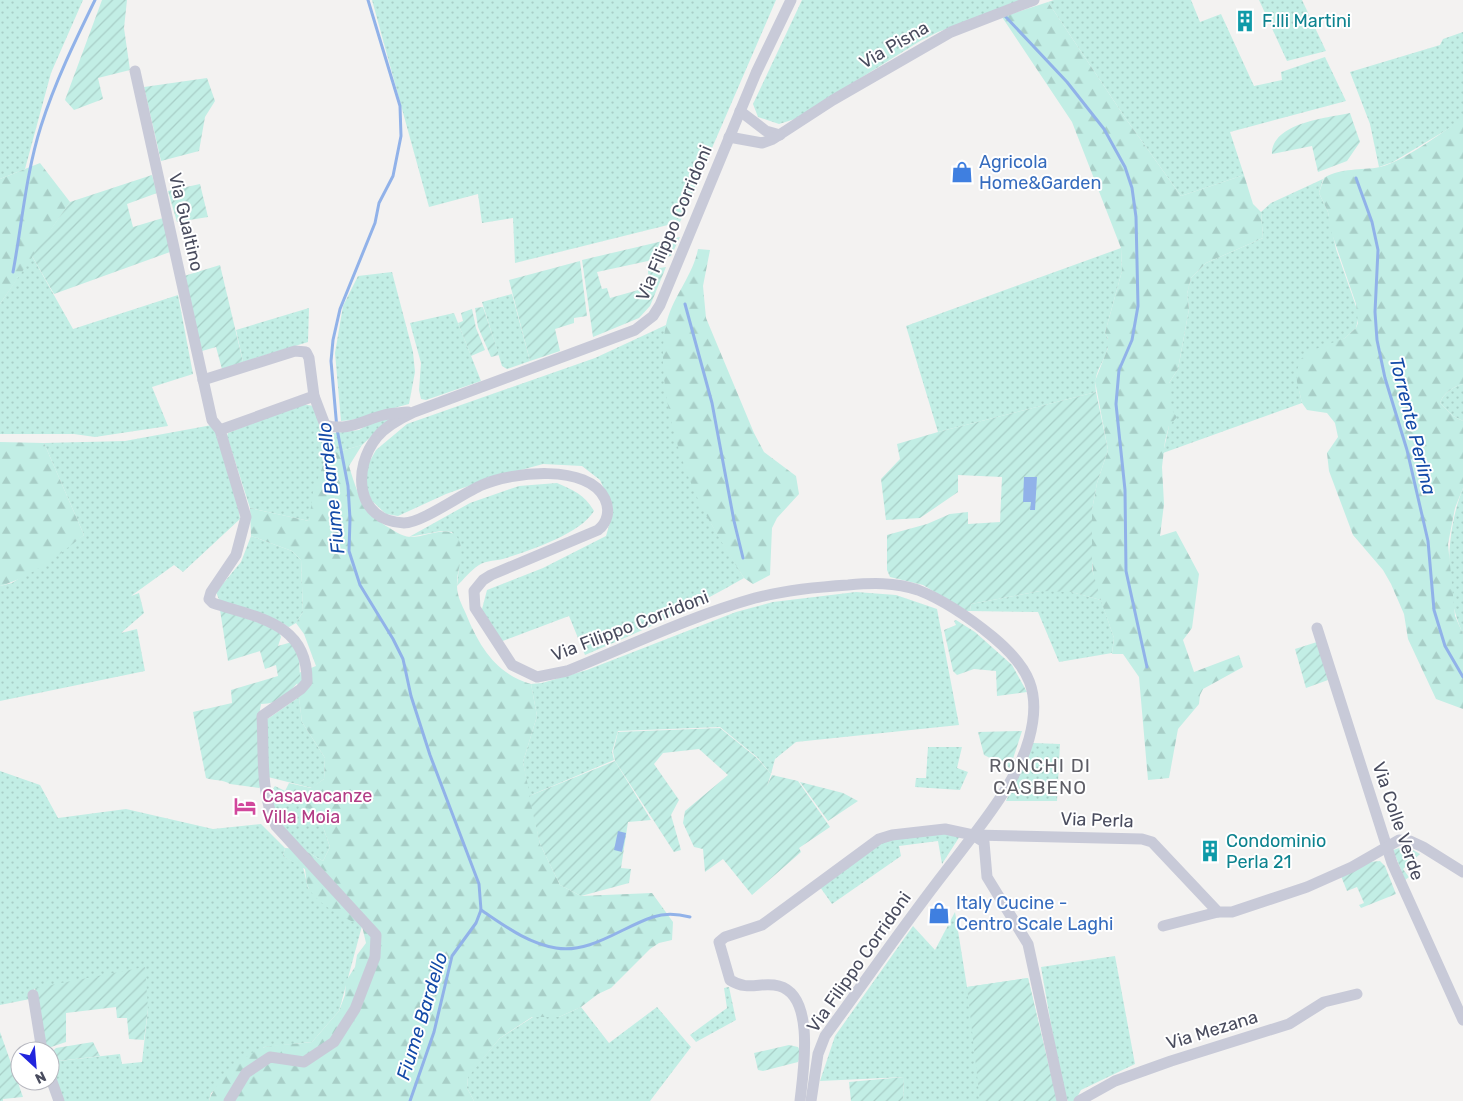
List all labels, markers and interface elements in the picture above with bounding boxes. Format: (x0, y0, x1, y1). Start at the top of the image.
building icon: F.lli Martini (1232, 8, 1258, 34)
place label: F.lli Martini (1262, 10, 1351, 32)
street label: Via Pisna (855, 16, 933, 74)
street label: Via Filippo Corridoni (631, 142, 717, 304)
place label: Agricola Home&Garden (979, 151, 1101, 194)
shop icon: Agricola Home&Garden (949, 159, 975, 185)
street label: Via Gualtino (164, 171, 208, 273)
water label: Torrente Perlina (1385, 355, 1441, 497)
water label: Fiume Bardello (313, 421, 349, 555)
street label: Via Filippo Corridoni (548, 586, 712, 666)
district label: RONCHI DI CASBENO (989, 754, 1091, 799)
street label: Via Colle Verde (1367, 759, 1429, 883)
place label: Casavacanze Villa Moia (262, 785, 372, 828)
hotel icon: Casavacanze Villa Moia (232, 793, 258, 819)
street label: Via Perla (1060, 808, 1134, 832)
place label: Condominio Perla 21 (1226, 830, 1326, 873)
building icon: Condominio Perla 21 (1197, 838, 1223, 864)
street label: Via Filippo Corridoni (802, 887, 916, 1037)
place label: Italy Cucine - Centro Scale Laghi (956, 892, 1113, 935)
shop icon: Italy Cucine - Centro Scale Laghi (926, 900, 952, 926)
water label: Fiume Bardello (392, 949, 452, 1083)
street label: Via Mezana (1163, 1006, 1261, 1054)
north arrow (10, 1041, 60, 1091)
text: N (32, 1067, 49, 1087)

